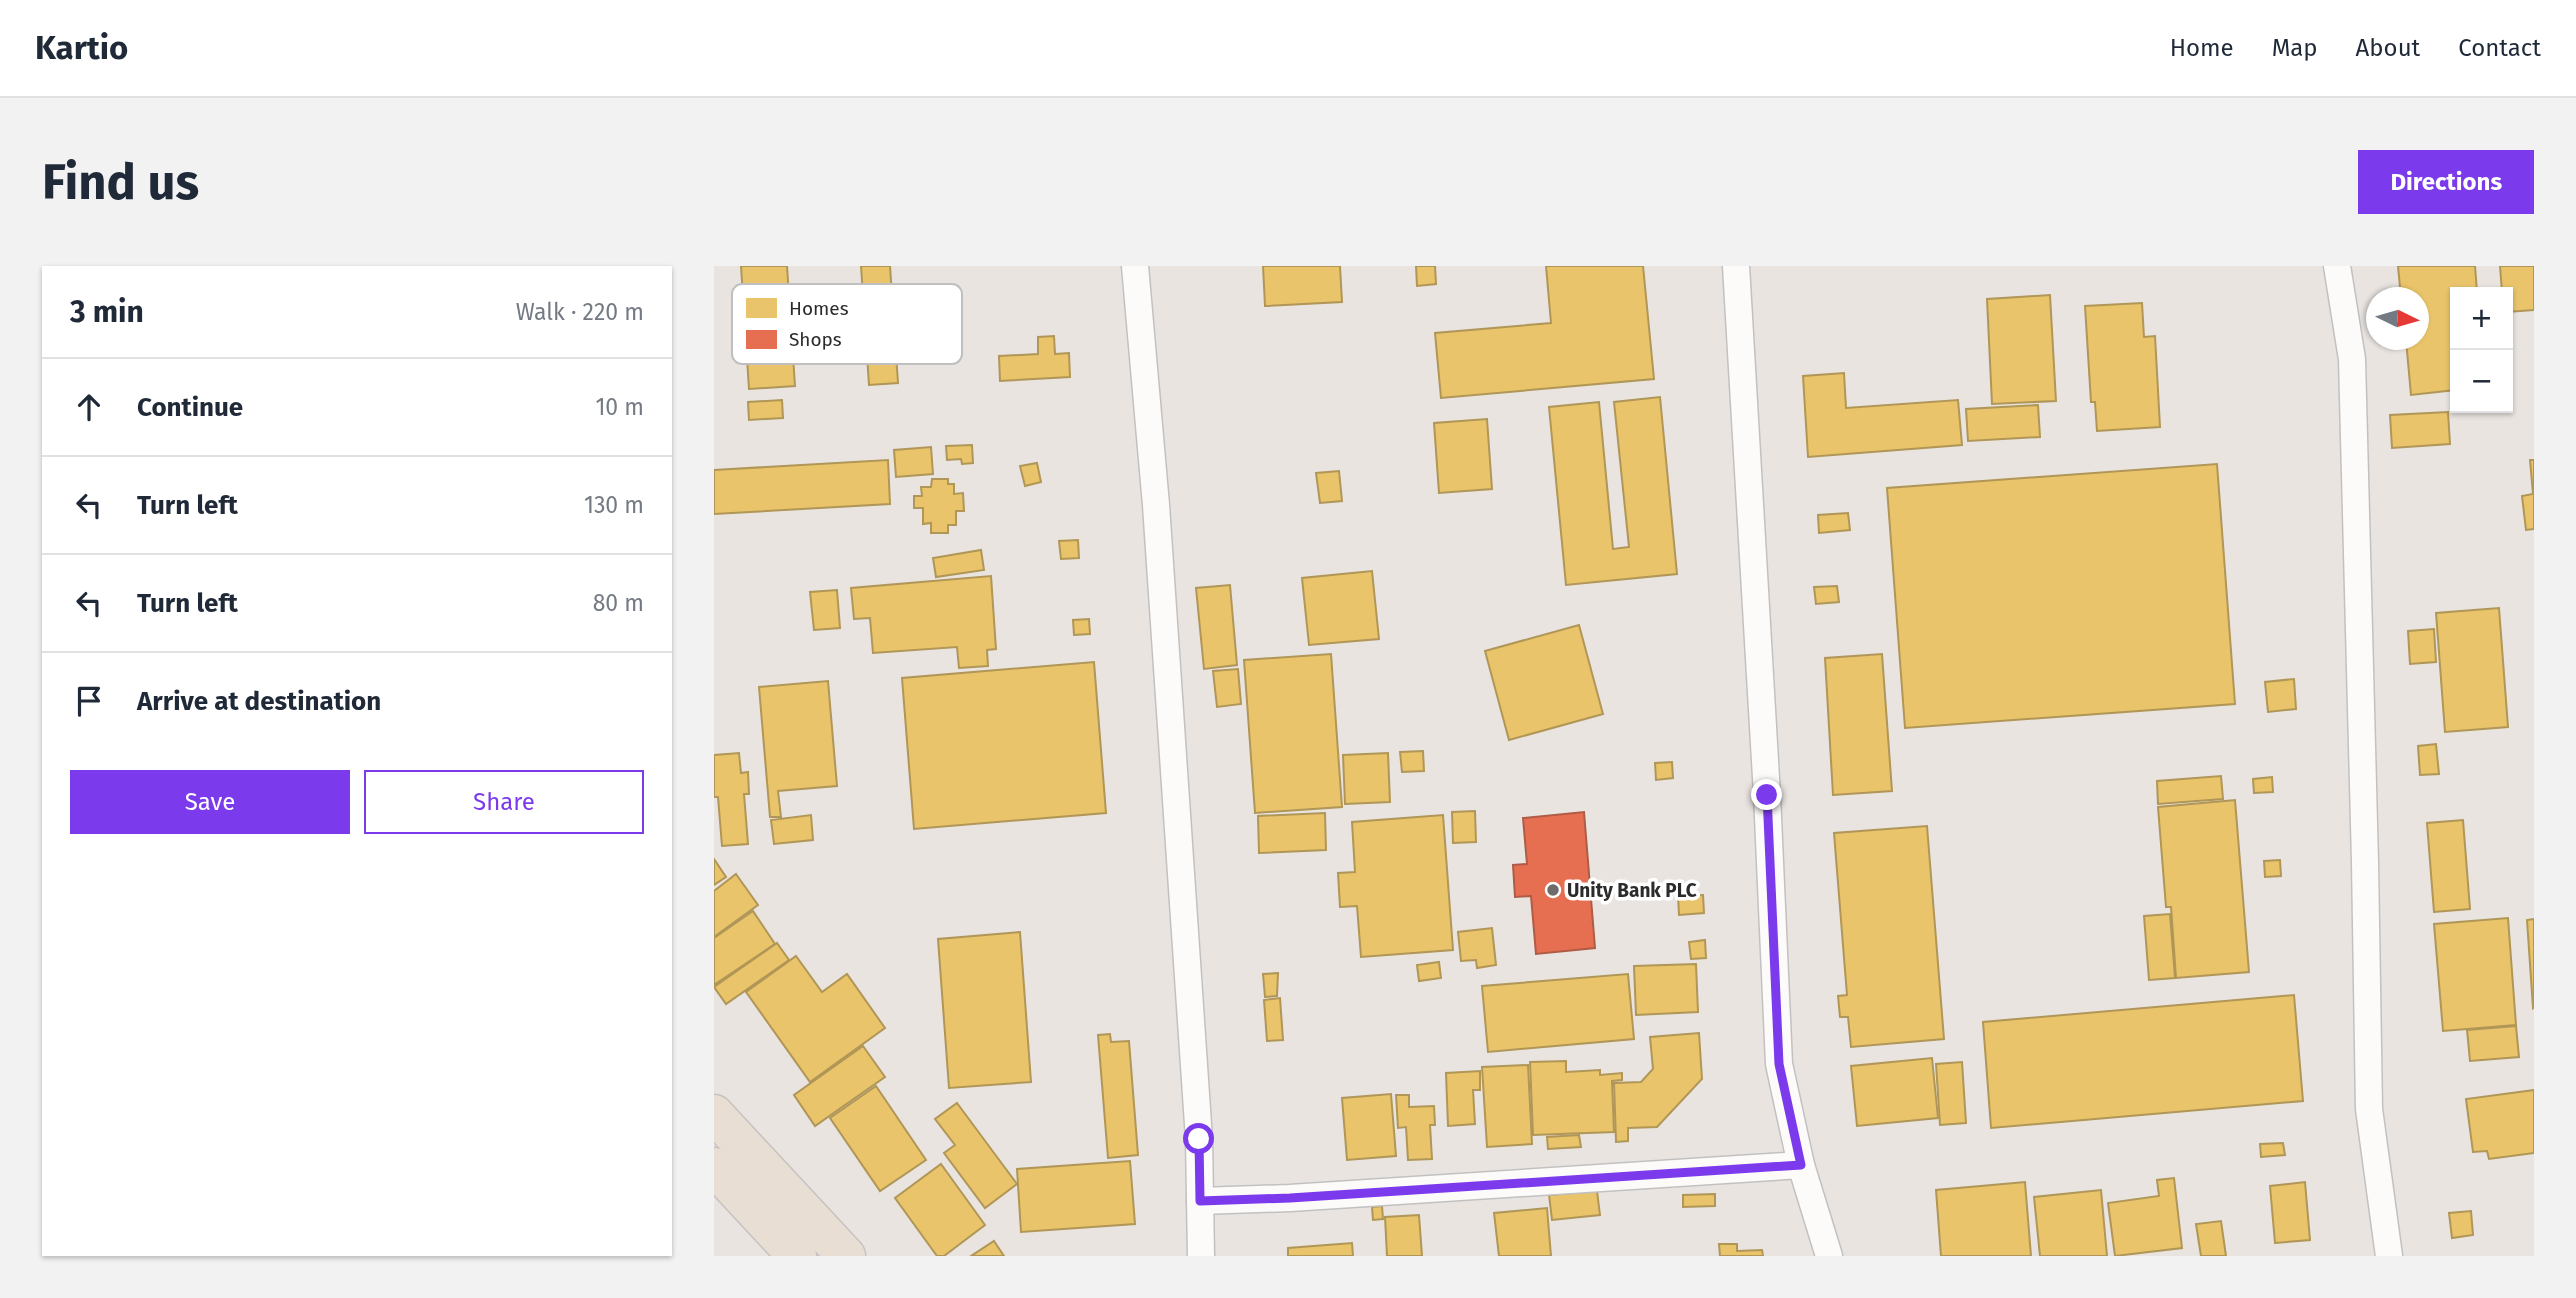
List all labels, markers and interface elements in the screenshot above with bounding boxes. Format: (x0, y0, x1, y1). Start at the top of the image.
text: Kartio (35, 28, 128, 68)
text: Home (2170, 34, 2234, 62)
text: Map (2272, 34, 2318, 62)
text: About (2356, 34, 2420, 62)
text: Contact (2458, 34, 2541, 62)
button: Directions (2358, 150, 2534, 214)
text: Find us (42, 153, 199, 212)
legend (732, 284, 962, 364)
north arrow (2366, 287, 2429, 350)
map controls (2450, 287, 2513, 413)
button: + (2450, 287, 2513, 350)
text: 3 min (70, 294, 144, 330)
text: Homes (789, 297, 849, 320)
text: Walk · 220 m (516, 298, 644, 326)
text: Shops (789, 328, 842, 351)
button: − (2450, 350, 2513, 413)
icon: ahead (70, 388, 108, 426)
text: Continue (137, 392, 243, 423)
text: 10 m (595, 393, 644, 421)
icon: left (70, 486, 108, 524)
text: Turn left (137, 490, 238, 521)
text: 130 m (584, 491, 644, 519)
icon: left (70, 584, 108, 622)
text: Turn left (137, 588, 238, 619)
text: 80 m (593, 589, 644, 617)
icon: arrive (70, 682, 108, 720)
text: Arrive at destination (137, 686, 381, 717)
button: Save (70, 770, 350, 834)
button: Share (364, 770, 644, 834)
route end (1751, 779, 1782, 810)
place label: Unity Bank PLC (1567, 879, 1697, 902)
marker: Unity Bank PLC (1545, 882, 1561, 898)
route start (1183, 1123, 1214, 1154)

